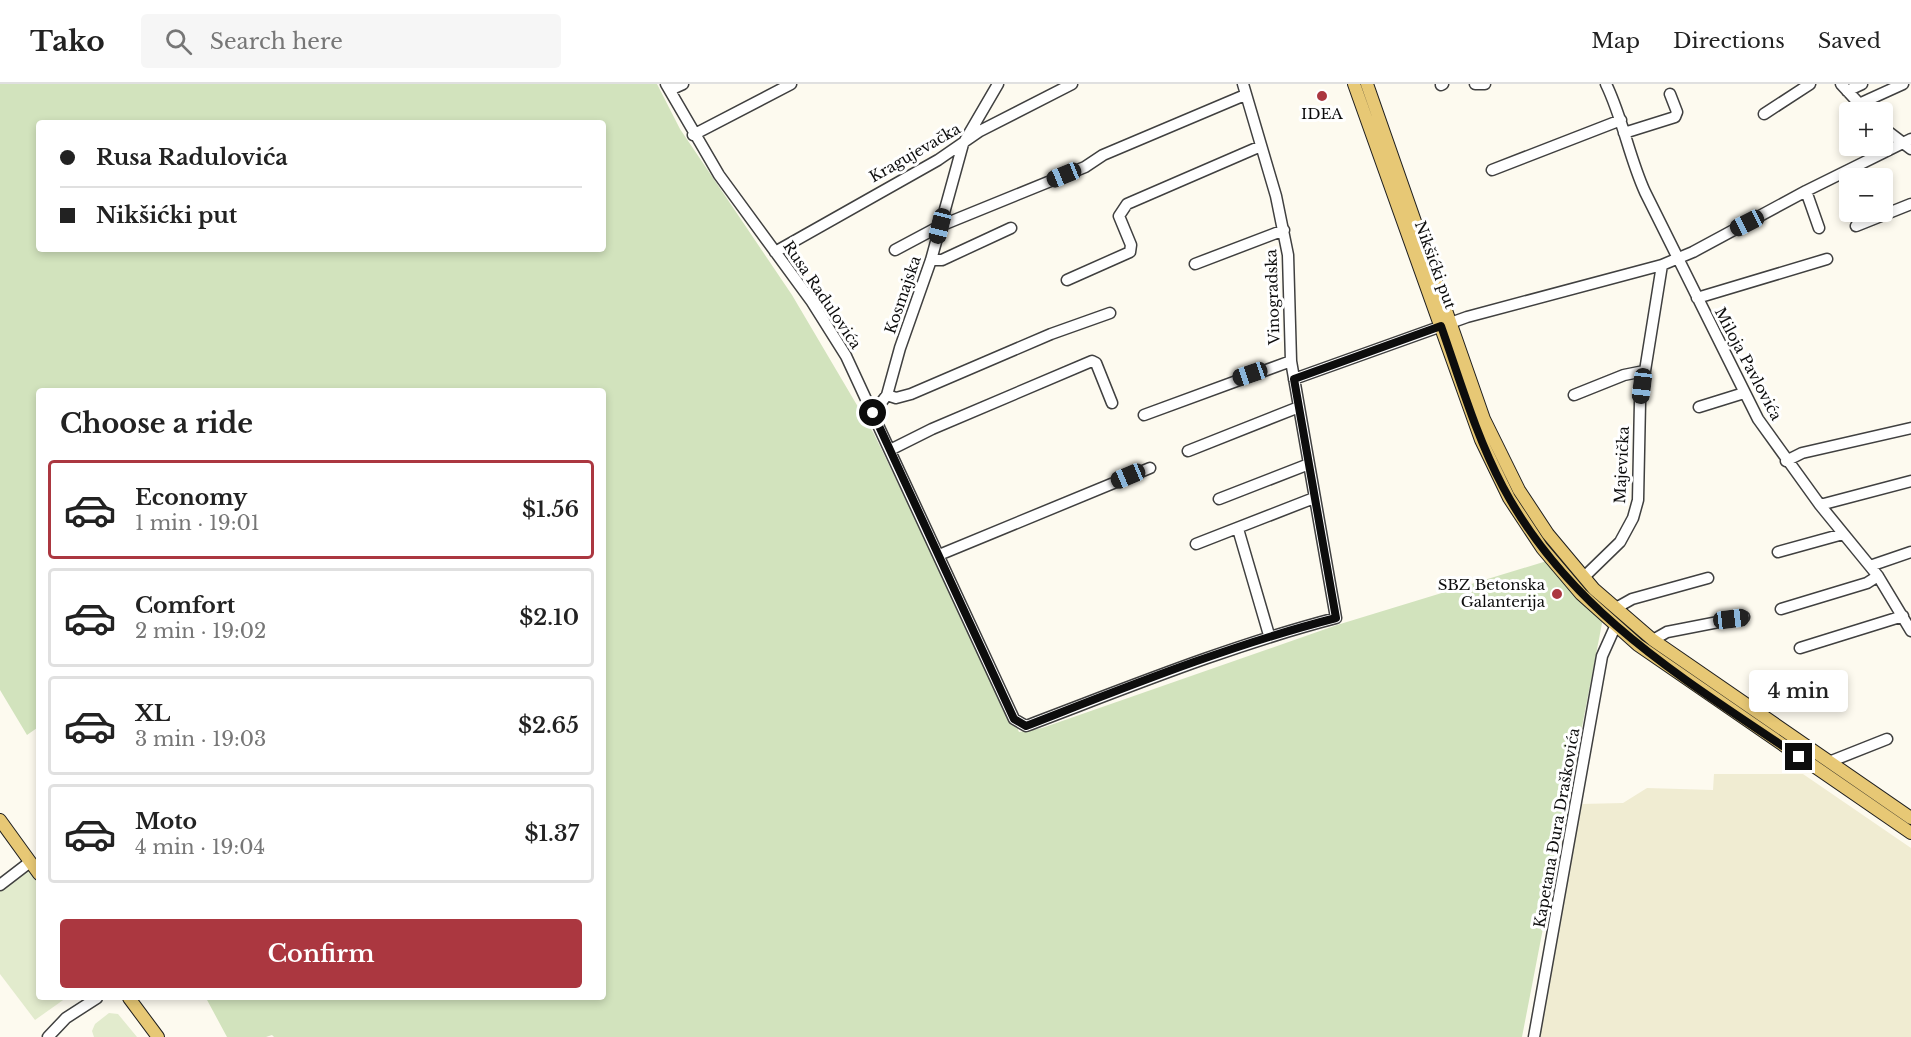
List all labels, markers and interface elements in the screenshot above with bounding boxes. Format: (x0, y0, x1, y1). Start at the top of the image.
search box (141, 14, 561, 68)
text: Tako (30, 24, 105, 59)
icon: search (162, 25, 195, 58)
text: Search here (210, 28, 343, 55)
text: Map (1591, 28, 1640, 54)
text: Directions (1673, 28, 1785, 54)
text: Saved (1818, 28, 1881, 54)
marker: IDEA (1315, 89, 1329, 103)
map controls (1839, 102, 1893, 222)
button: + (1839, 102, 1893, 156)
place label: IDEA (1301, 104, 1343, 123)
street label: Kragujevačka (866, 118, 964, 186)
text: Rusa Radulovića (96, 144, 288, 171)
car (1044, 160, 1084, 190)
button: − (1839, 168, 1893, 222)
text: Nikšićki put (96, 202, 237, 229)
car (927, 206, 953, 246)
car (1727, 207, 1767, 239)
street label: Nikšićki put (1411, 218, 1460, 312)
street label: Rusa Radulovića (779, 237, 866, 353)
street label: Vinogradska (1261, 248, 1284, 346)
street label: Kosmajska (880, 253, 925, 336)
street label: Miloja Pavlovića (1711, 304, 1787, 424)
car (1230, 360, 1270, 388)
car (1631, 367, 1653, 405)
route start (859, 399, 886, 426)
text: Choose a ride (60, 407, 253, 440)
street label: Majevička (1610, 425, 1633, 504)
car (1108, 461, 1148, 491)
icon: car (63, 483, 117, 537)
text: Economy (135, 484, 247, 511)
text: $1.56 (522, 496, 579, 523)
text: 1 min · 19:01 (135, 511, 260, 535)
place label: SBZ Betonska Galanterija (1438, 575, 1546, 611)
marker: SBZ Betonska Galanterija (1550, 587, 1564, 601)
icon: car (63, 591, 117, 645)
text: Comfort (135, 592, 235, 619)
text: $2.10 (519, 604, 579, 631)
car (1712, 608, 1750, 630)
text: 2 min · 19:02 (135, 619, 266, 643)
callout: 4 min (1750, 670, 1848, 712)
text: 4 min (1768, 679, 1829, 703)
icon: car (63, 699, 117, 753)
text: XL (135, 700, 170, 727)
text: $2.65 (518, 712, 579, 739)
street label: Kapetana Đura Draškovića (1530, 726, 1584, 929)
text: 3 min · 19:03 (135, 727, 266, 751)
route end (1785, 743, 1812, 770)
icon: car (63, 807, 117, 861)
text: Moto (135, 808, 197, 835)
text: $1.37 (524, 820, 579, 847)
text: 4 min · 19:04 (135, 835, 265, 859)
button: Confirm (60, 919, 582, 988)

